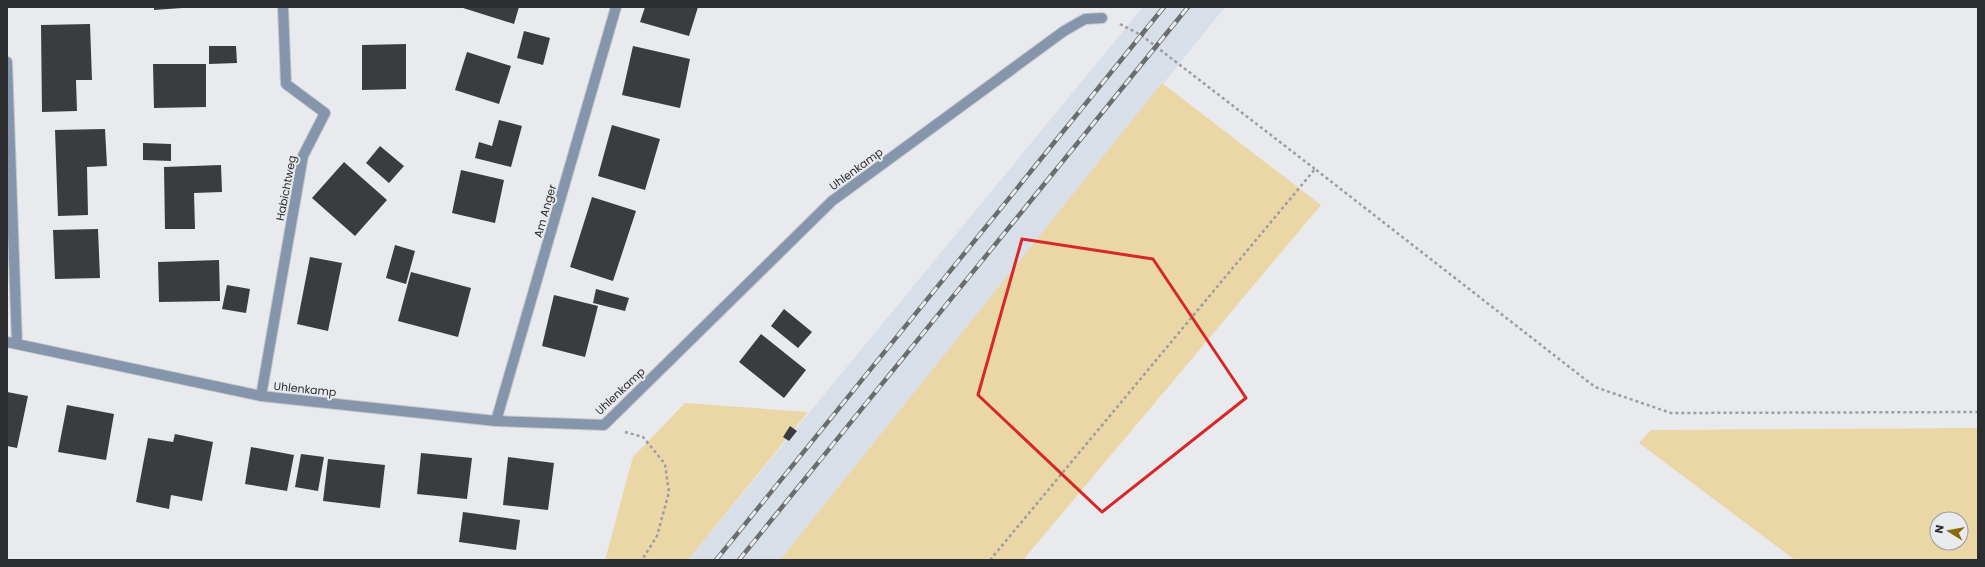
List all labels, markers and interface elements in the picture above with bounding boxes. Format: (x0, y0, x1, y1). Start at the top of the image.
street label: Uhlenkamp (826, 144, 886, 194)
street label: Habichtweg (272, 154, 300, 222)
street label: Am Anger (530, 183, 560, 239)
street label: Uhlenkamp (592, 364, 648, 418)
street label: Uhlenkamp (273, 378, 337, 400)
north arrow (1929, 511, 1969, 551)
text: N (1931, 524, 1948, 535)

